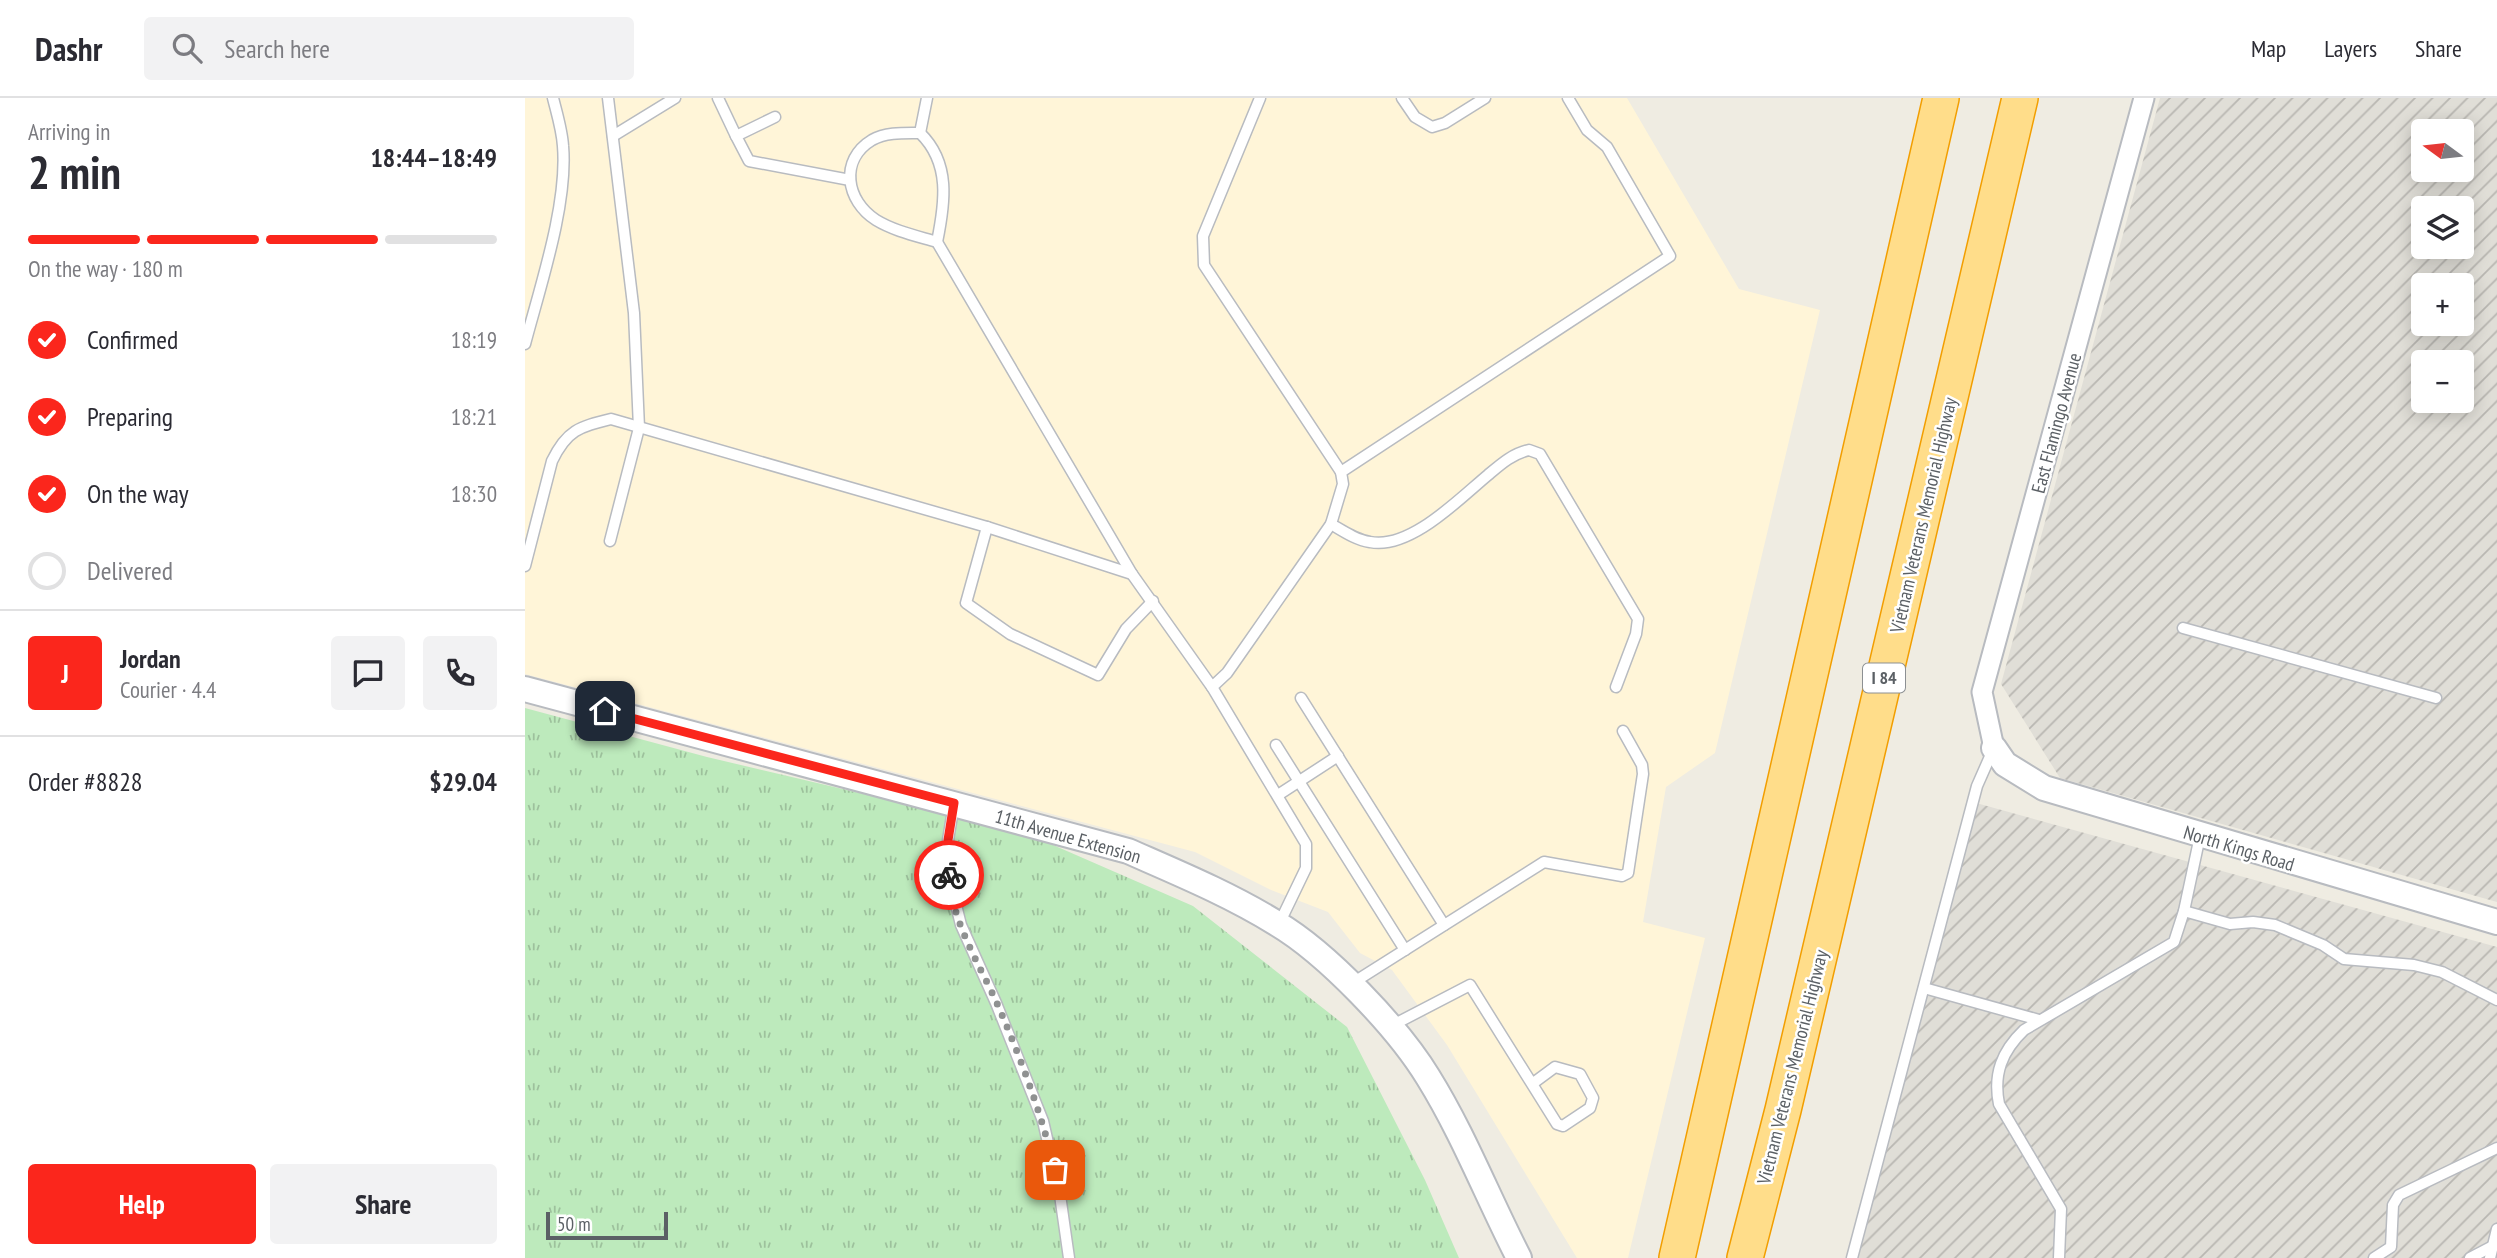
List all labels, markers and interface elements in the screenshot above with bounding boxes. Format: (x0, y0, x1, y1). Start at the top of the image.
search box (144, 17, 634, 80)
text: Dashr (35, 27, 102, 70)
icon: search (168, 29, 206, 67)
text: Search here (224, 32, 330, 65)
text: Map (2251, 33, 2286, 64)
text: Layers (2324, 33, 2377, 64)
text: Share (2415, 33, 2462, 64)
text: Arriving in (28, 117, 110, 146)
north arrow (2411, 119, 2475, 182)
map controls (2411, 119, 2474, 413)
text: 18:44–18:49 (370, 141, 497, 174)
text: 2 min (28, 142, 121, 202)
button: layers (2411, 196, 2474, 259)
text: On the way · 180 m (28, 254, 183, 283)
button: + (2411, 273, 2474, 336)
icon: check (28, 321, 66, 359)
text: Confirmed (87, 323, 178, 356)
text: 18:19 (451, 325, 497, 354)
street label: East Flamingo Avenue (2026, 350, 2086, 496)
button: − (2411, 350, 2474, 413)
street label: Vietnam Veterans Memorial Highway (1884, 394, 1962, 636)
icon: check (28, 398, 66, 436)
text: Preparing (87, 400, 173, 433)
text: 18:21 (451, 402, 497, 431)
icon: check (28, 475, 66, 513)
text: On the way (87, 477, 189, 510)
text: 18:30 (451, 479, 497, 508)
text: Delivered (87, 554, 173, 587)
button: chat (331, 636, 405, 710)
button: phone (423, 636, 497, 710)
text: Jordan (120, 642, 181, 675)
text: J (61, 657, 69, 690)
road number: I 84 (1863, 664, 1905, 692)
text: Courier · 4.4 (120, 675, 216, 704)
pin (575, 681, 635, 741)
icon: home (586, 692, 624, 730)
text: Order #8828 (28, 765, 143, 798)
text: $29.04 (429, 765, 497, 798)
street label: 11th Avenue Extension (992, 804, 1144, 868)
street label: North Kings Road (2181, 820, 2297, 876)
courier (914, 840, 984, 910)
icon: bike (930, 856, 968, 894)
street label: Vietnam Veterans Memorial Highway (1751, 946, 1833, 1188)
pin (1025, 1140, 1085, 1200)
icon: bag (1036, 1151, 1074, 1189)
button: Help (28, 1164, 256, 1244)
button: Share (270, 1164, 497, 1244)
scale bar (546, 1209, 669, 1241)
text: 50 m (557, 1212, 591, 1236)

